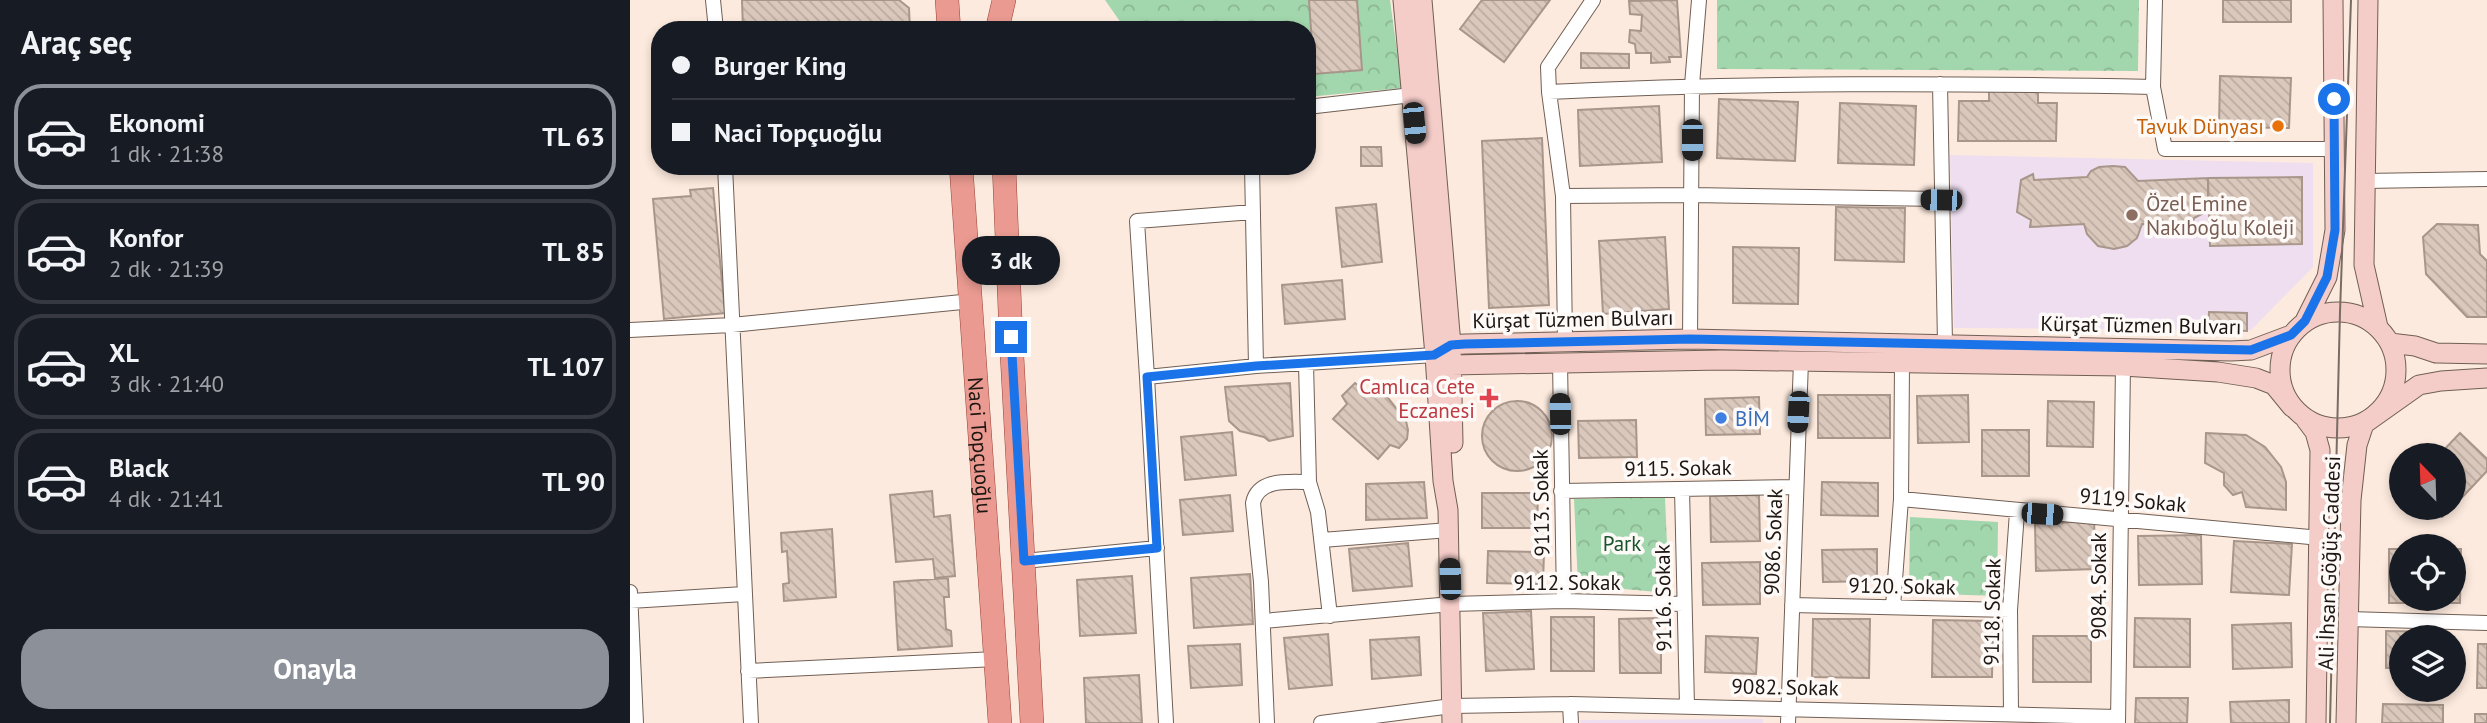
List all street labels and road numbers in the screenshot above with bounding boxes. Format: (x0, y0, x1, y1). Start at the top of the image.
street label: Kürşat Tüzmen Bulvarı (1472, 304, 1674, 334)
street label: Kürşat Tüzmen Bulvarı (2040, 310, 2242, 340)
street label: Naci Topçuoğlu (962, 376, 999, 515)
street label: 9113. Sokak (1527, 449, 1555, 557)
street label: 9115. Sokak (1624, 454, 1732, 482)
street label: Ali İhsan Göğüş Caddesi (2312, 455, 2346, 671)
street label: 9119. Sokak (2078, 482, 2188, 518)
street label: 9086. Sokak (1758, 488, 1788, 596)
street label: 9084. Sokak (2085, 532, 2112, 640)
street label: 9116. Sokak (1649, 544, 1677, 652)
street label: 9118. Sokak (1978, 558, 2006, 666)
street label: 9112. Sokak (1513, 569, 1621, 596)
street label: 9120. Sokak (1848, 572, 1956, 600)
street label: 9082. Sokak (1731, 673, 1839, 701)

